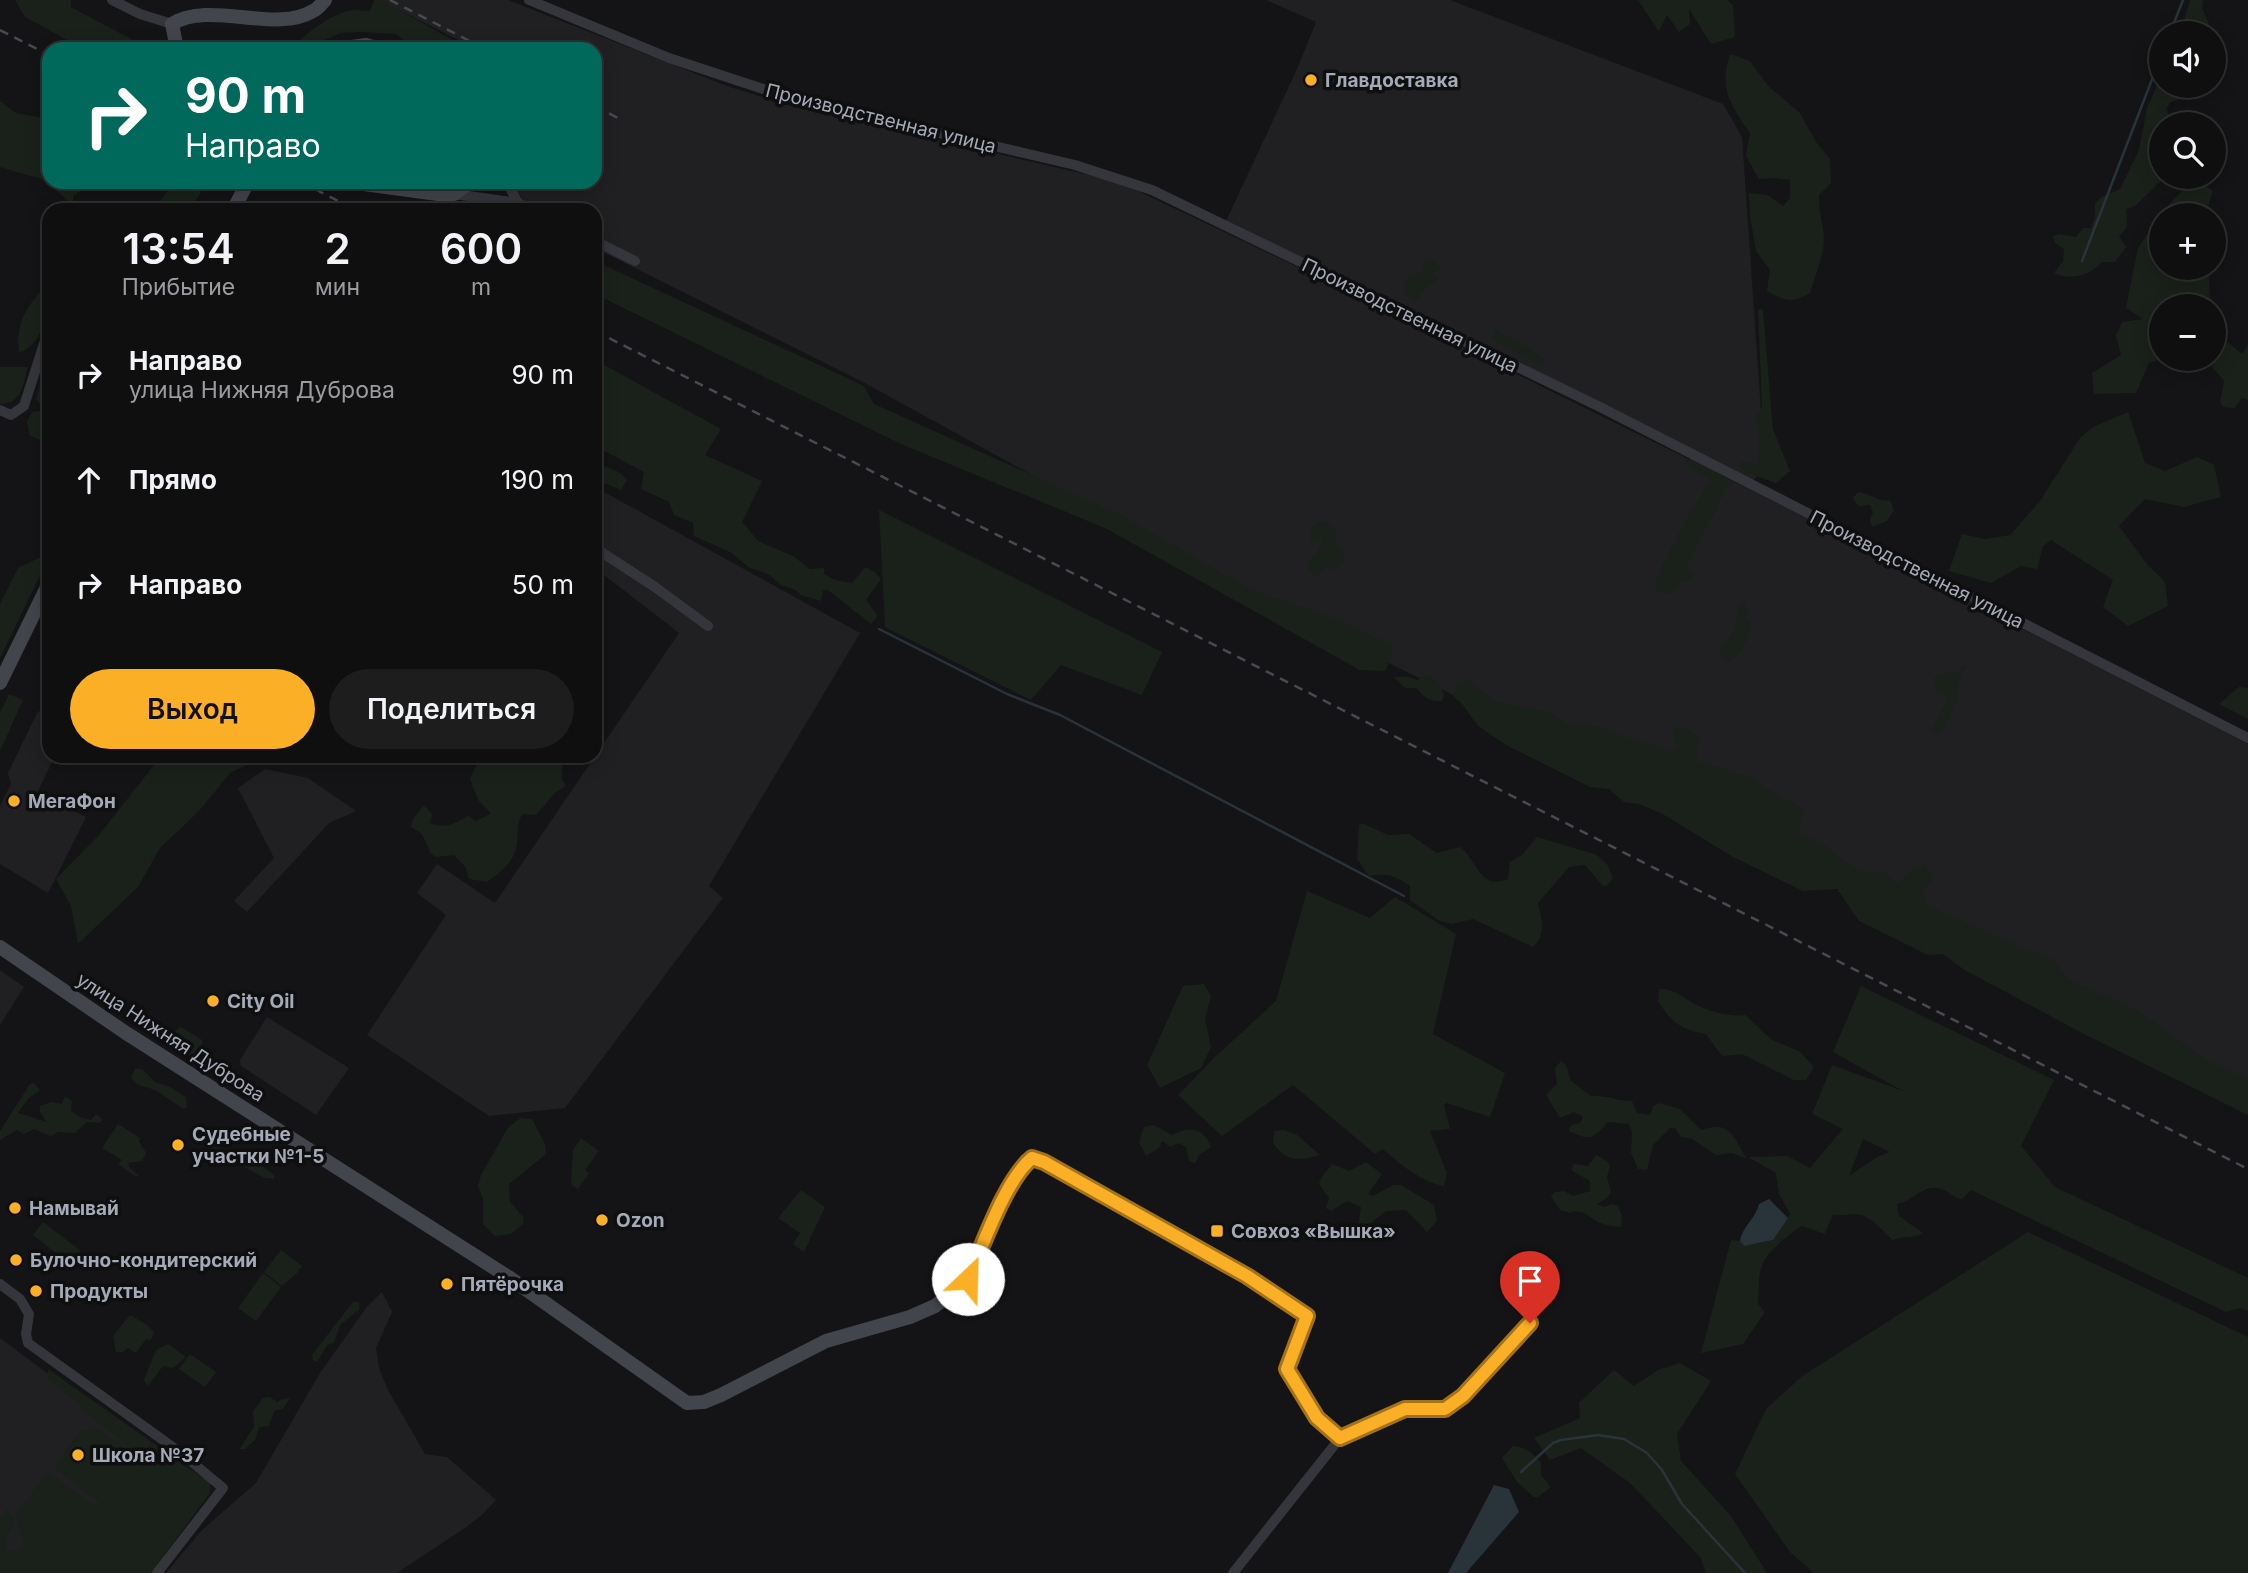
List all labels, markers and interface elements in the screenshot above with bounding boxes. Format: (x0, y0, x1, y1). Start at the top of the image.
map controls (2149, 21, 2226, 371)
button: sound (2149, 21, 2226, 98)
text: 90 m (185, 66, 306, 125)
place label: Главдоставка (1325, 69, 1459, 92)
icon: right (70, 70, 161, 161)
marker: Главдоставка (1303, 72, 1319, 88)
street label: Производственная улица (763, 79, 998, 158)
button: search (2149, 112, 2226, 189)
text: Направо (185, 126, 321, 165)
button: + (2149, 203, 2226, 280)
text: 13:54 (122, 223, 235, 274)
text: 2 (324, 223, 351, 274)
text: 600 (440, 223, 522, 274)
street label: Производственная улица (1298, 253, 1521, 378)
text: Прибытие (122, 273, 235, 301)
text: мин (315, 273, 360, 301)
text: m (471, 273, 491, 301)
button: − (2149, 294, 2226, 371)
text: Направо (129, 345, 242, 376)
icon: right (70, 356, 108, 394)
text: 90 m (511, 359, 574, 390)
text: улица Нижняя Дуброва (129, 376, 395, 404)
icon: ahead (70, 461, 108, 499)
text: Прямо (129, 464, 217, 495)
text: 190 m (501, 464, 574, 495)
street label: Производственная улица (1806, 505, 2027, 633)
icon: right (70, 566, 108, 604)
text: Направо (129, 569, 242, 600)
text: 50 m (512, 569, 574, 600)
button: Выход (70, 669, 315, 749)
button: Поделиться (329, 669, 574, 749)
place label: МегаФон (28, 790, 116, 813)
marker: МегаФон (6, 793, 22, 809)
street label: улица Нижняя Дуброва (72, 968, 269, 1107)
place label: City Oil (227, 990, 294, 1013)
marker: City Oil (205, 993, 221, 1009)
place label: Судебные участки №1-5 (192, 1123, 324, 1168)
marker: Судебные участки №1-5 (170, 1137, 186, 1153)
place label: Намывай (29, 1197, 119, 1220)
marker: Намывай (7, 1200, 23, 1216)
place label: Ozon (616, 1209, 665, 1232)
marker: Ozon (594, 1212, 610, 1228)
place label: Совхоз «Вышка» (1231, 1220, 1396, 1243)
marker: Совхоз «Вышка» (1209, 1223, 1225, 1239)
position arrow (931, 1242, 1005, 1316)
place label: Булочно-кондитерский (30, 1249, 257, 1272)
pin (1500, 1251, 1560, 1323)
marker: Булочно-кондитерский (8, 1252, 24, 1268)
icon: arrive (1511, 1262, 1549, 1300)
place label: Пятёрочка (461, 1273, 564, 1296)
marker: Пятёрочка (439, 1276, 455, 1292)
place label: Продукты (50, 1280, 148, 1303)
marker: Продукты (28, 1283, 44, 1299)
place label: Школа №37 (92, 1444, 204, 1467)
marker: Школа №37 (70, 1447, 86, 1463)

